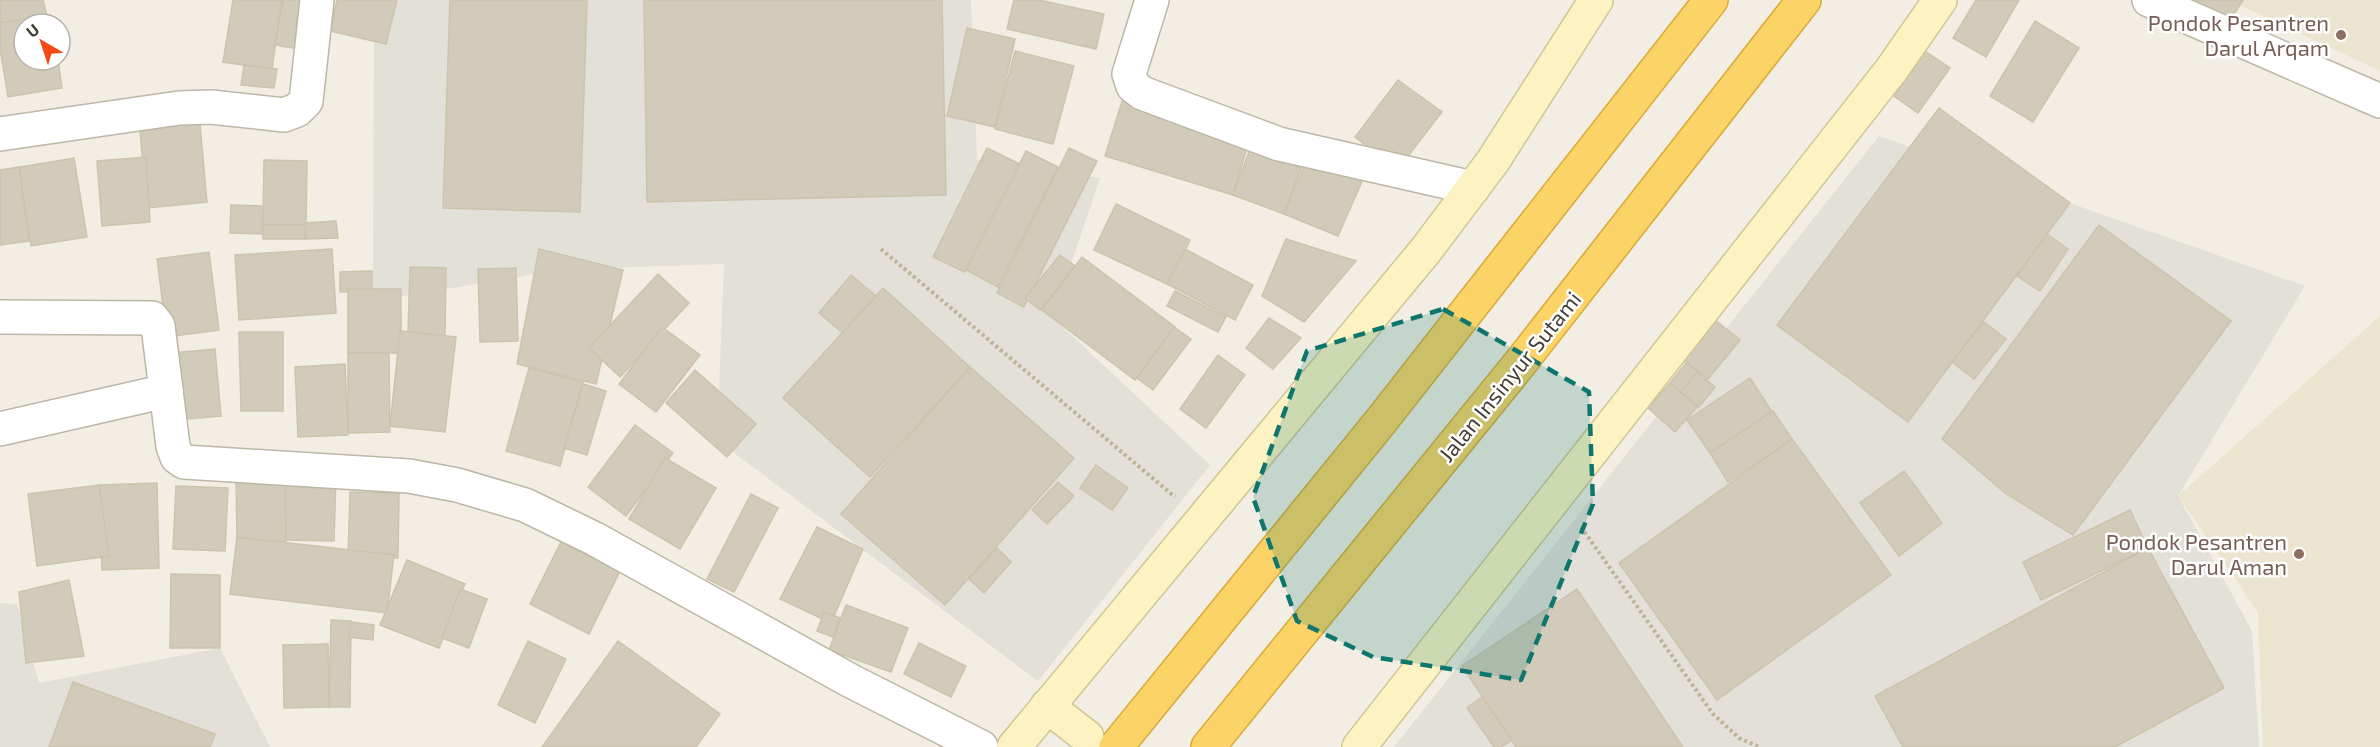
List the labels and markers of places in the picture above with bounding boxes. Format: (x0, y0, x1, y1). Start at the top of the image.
place label: Pondok Pesantren Darul Arqam (2148, 9, 2329, 60)
marker: Pondok Pesantren Darul Arqam (2334, 28, 2348, 42)
place label: Pondok Pesantren Darul Aman (2106, 528, 2287, 579)
marker: Pondok Pesantren Darul Aman (2292, 547, 2306, 561)

